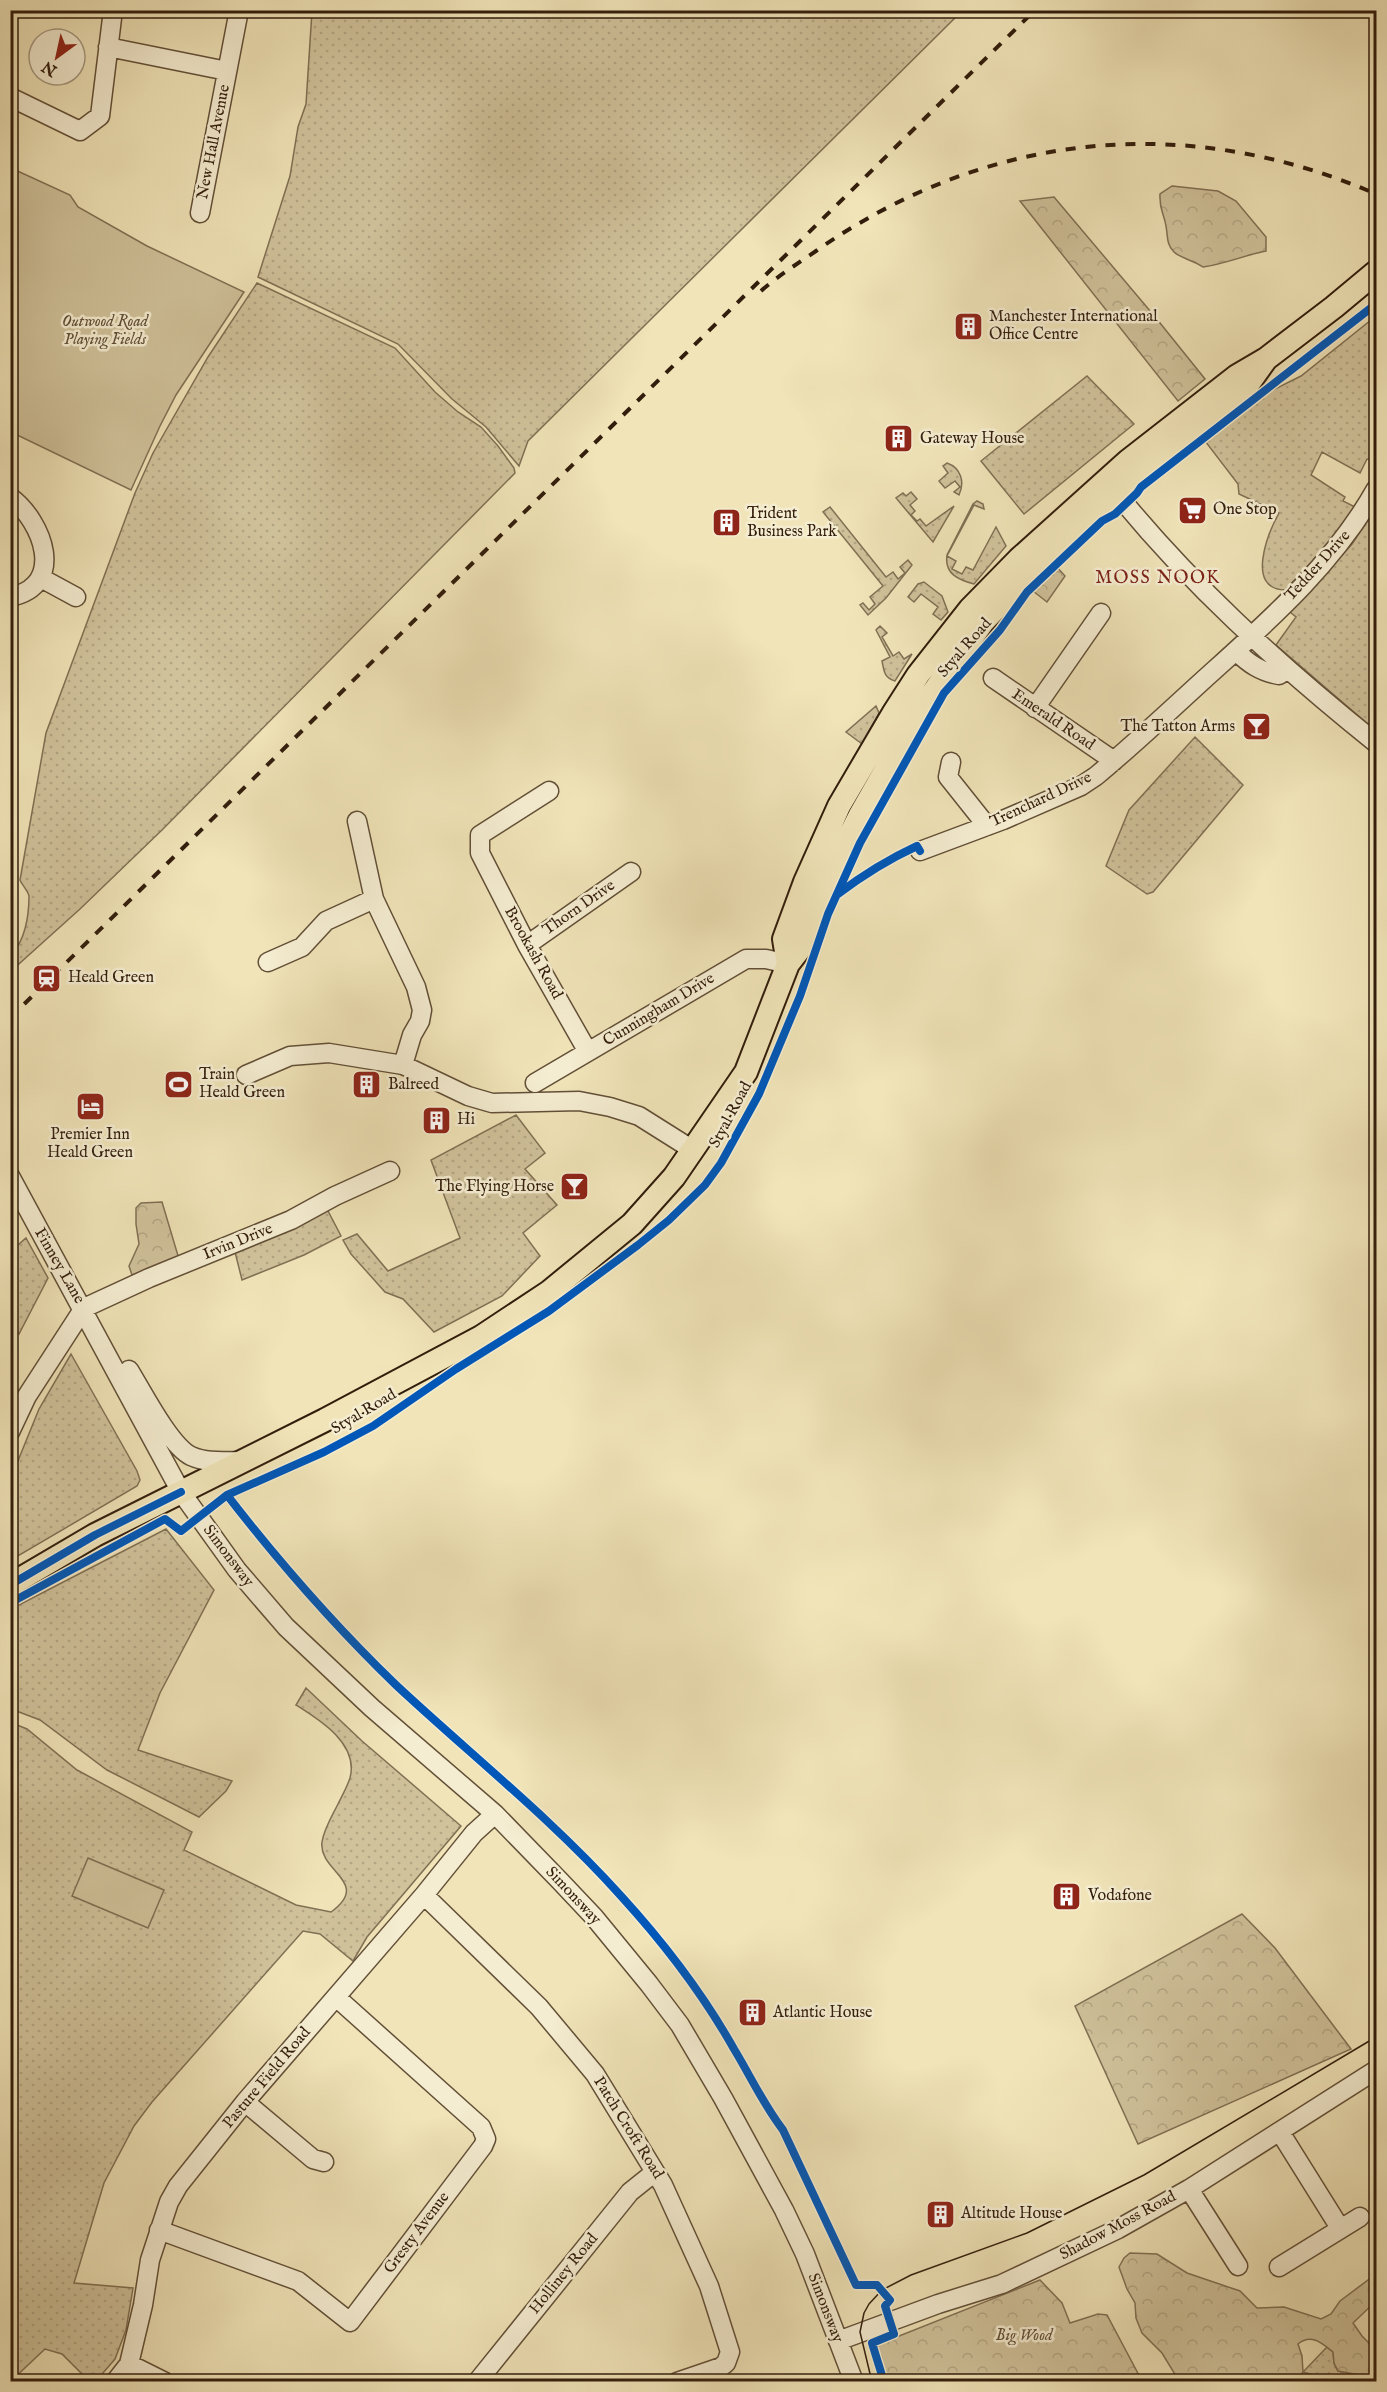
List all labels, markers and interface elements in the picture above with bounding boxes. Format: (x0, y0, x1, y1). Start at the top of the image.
north arrow (27, 27, 87, 87)
text: N (39, 56, 62, 81)
street label: New Hall Avenue (193, 83, 235, 201)
place label: Manchester International Office Centre (989, 307, 1158, 345)
building icon: Manchester International Office Centre (952, 310, 984, 342)
park label: Outwood Road Playing Fields (62, 312, 150, 350)
building icon: Gateway House (883, 423, 915, 455)
place label: Gateway House (920, 429, 1024, 449)
supermarket icon: One Stop (1176, 494, 1208, 526)
place label: One Stop (1213, 500, 1277, 520)
place label: Trident Business Park (747, 504, 837, 542)
building icon: Trident Business Park (710, 507, 742, 539)
street label: Tedder Drive (1281, 526, 1355, 606)
district label: MOSS NOOK (1095, 567, 1221, 590)
street label: Styal Road (934, 614, 997, 682)
street label: Emerald Road (1008, 685, 1099, 755)
bar icon: The Tatton Arms (1240, 711, 1272, 743)
place label: The Tatton Arms (1120, 717, 1235, 737)
street label: Trenchard Drive (987, 768, 1095, 832)
street label: Thorn Drive (539, 876, 619, 940)
street label: Brookash Road (499, 903, 567, 1003)
station icon: Heald Green (31, 962, 63, 994)
place label: Heald Green (68, 968, 154, 988)
street label: Cunningham Drive (599, 969, 719, 1051)
place label: Train Heald Green (199, 1065, 285, 1103)
sports icon: Train Heald Green (162, 1068, 194, 1100)
building icon: Balreed (351, 1069, 383, 1101)
place label: Balreed (388, 1075, 439, 1095)
street label: Styal Road (705, 1078, 757, 1152)
hotel icon: Premier Inn Heald Green (74, 1091, 106, 1123)
building icon: Hi (420, 1104, 452, 1136)
place label: Hi (457, 1110, 475, 1130)
place label: Premier Inn Heald Green (47, 1125, 133, 1163)
bar icon: The Flying Horse (559, 1171, 591, 1203)
place label: The Flying Horse (435, 1177, 554, 1197)
street label: Irvin Drive (200, 1219, 276, 1265)
street label: Finney Lane (29, 1224, 89, 1308)
street label: Styal Road (328, 1385, 401, 1439)
street label: Simonsway (198, 1521, 258, 1591)
street label: Simonsway (541, 1863, 605, 1929)
building icon: Vodafone (1051, 1880, 1083, 1912)
place label: Vodafone (1087, 1886, 1152, 1906)
building icon: Atlantic House (736, 1997, 768, 2029)
place label: Atlantic House (772, 2003, 872, 2023)
street label: Pasture Field Road (219, 2023, 316, 2133)
street label: Patch Croft Road (588, 2073, 668, 2183)
street label: Shadow Moss Road (1056, 2187, 1180, 2265)
street label: Gresty Avenue (380, 2188, 454, 2278)
building icon: Altitude House (924, 2198, 956, 2230)
place label: Altitude House (960, 2204, 1062, 2224)
street label: Holliney Road (525, 2229, 603, 2319)
street label: Simonsway (803, 2271, 847, 2346)
park label: Big Wood (996, 2326, 1054, 2346)

